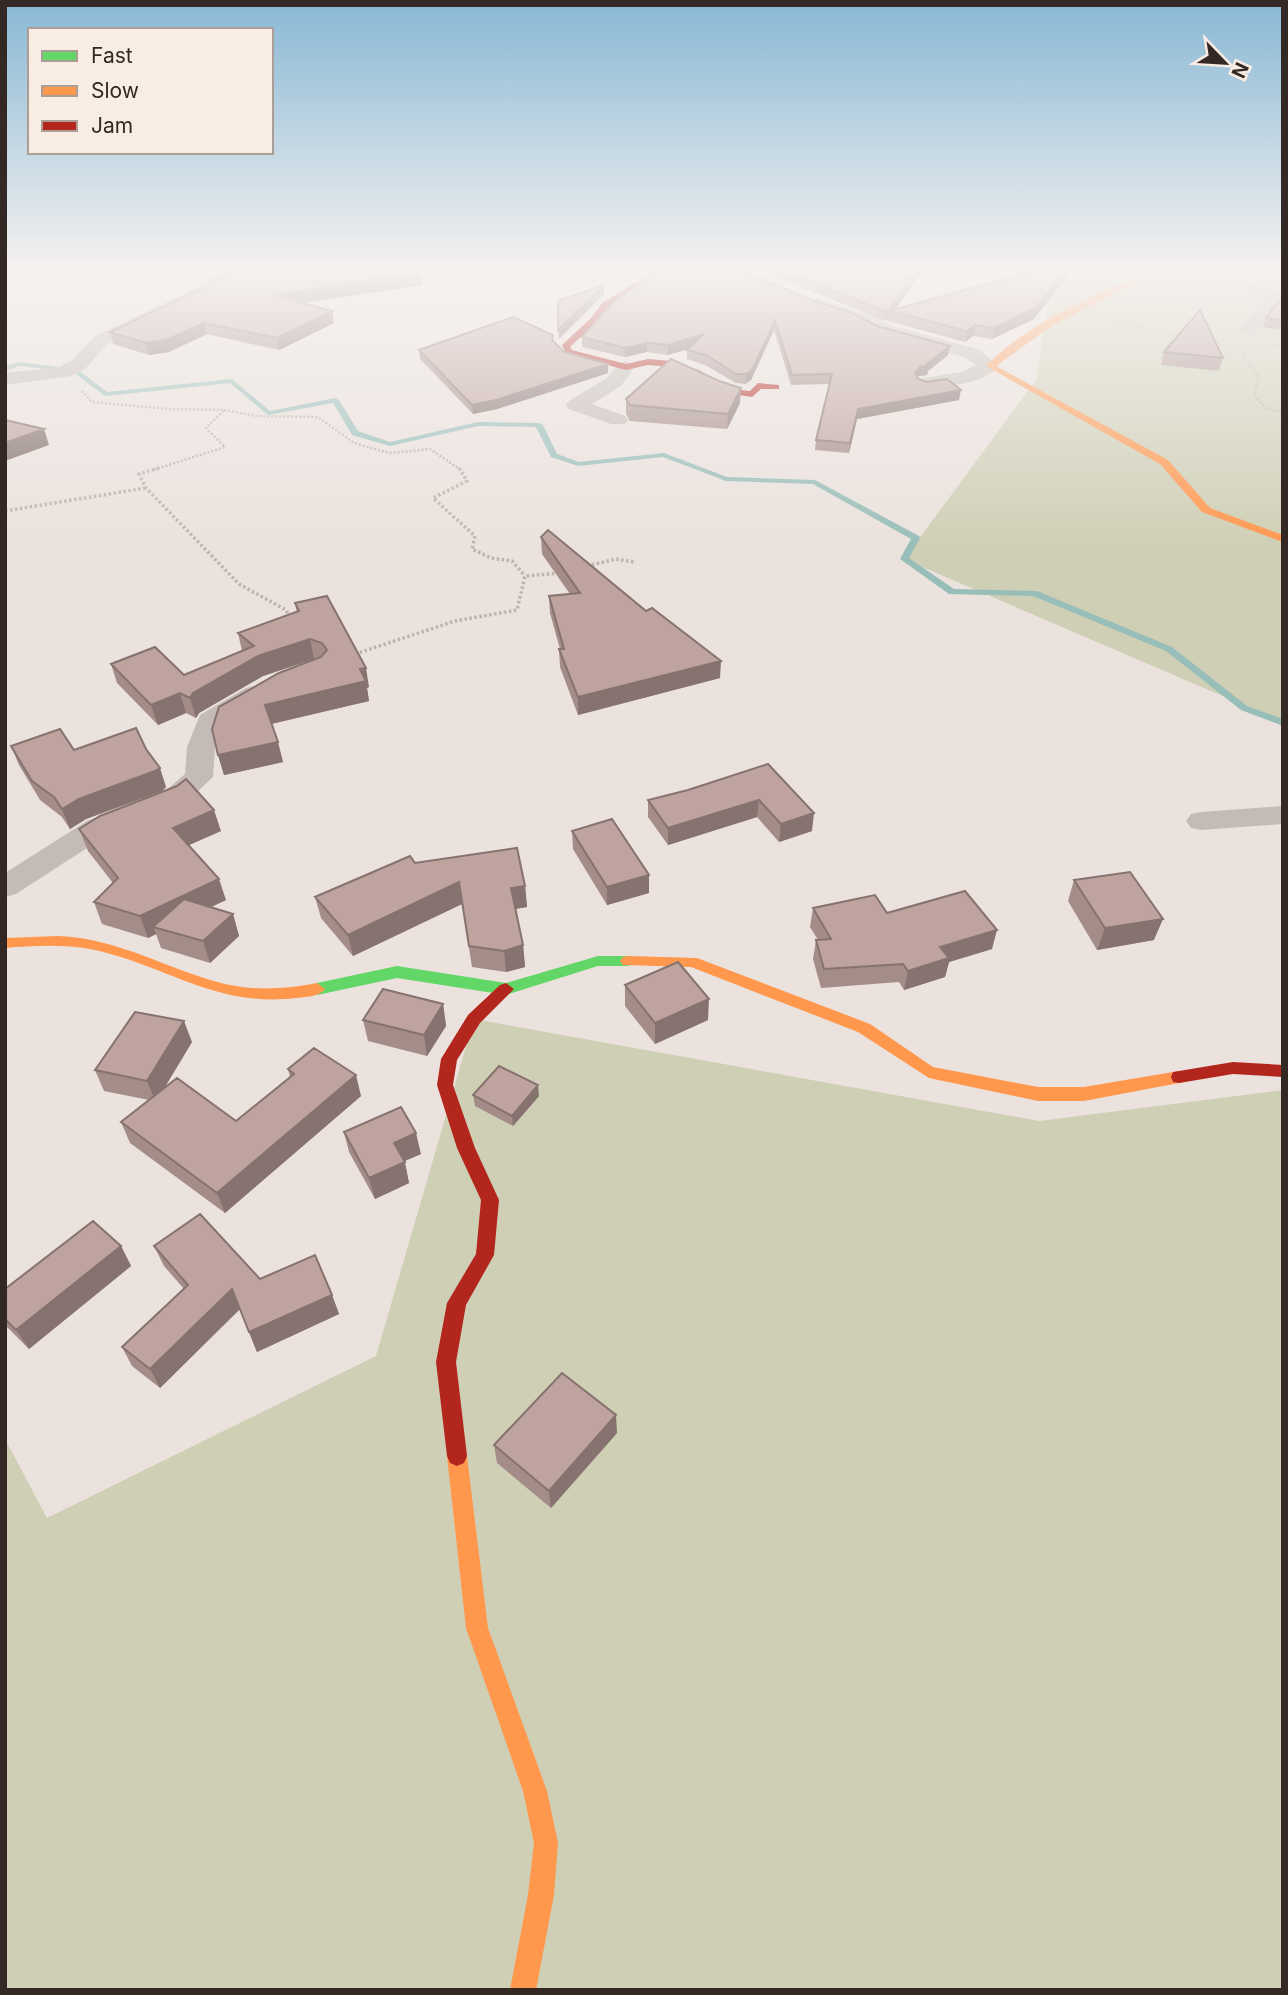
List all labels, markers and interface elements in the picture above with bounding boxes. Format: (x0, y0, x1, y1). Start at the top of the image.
legend (28, 28, 273, 154)
north arrow (1190, 28, 1260, 98)
text: Fast (91, 43, 133, 68)
text: N (1226, 59, 1253, 81)
text: Slow (91, 78, 139, 103)
text: Jam (91, 113, 133, 138)

